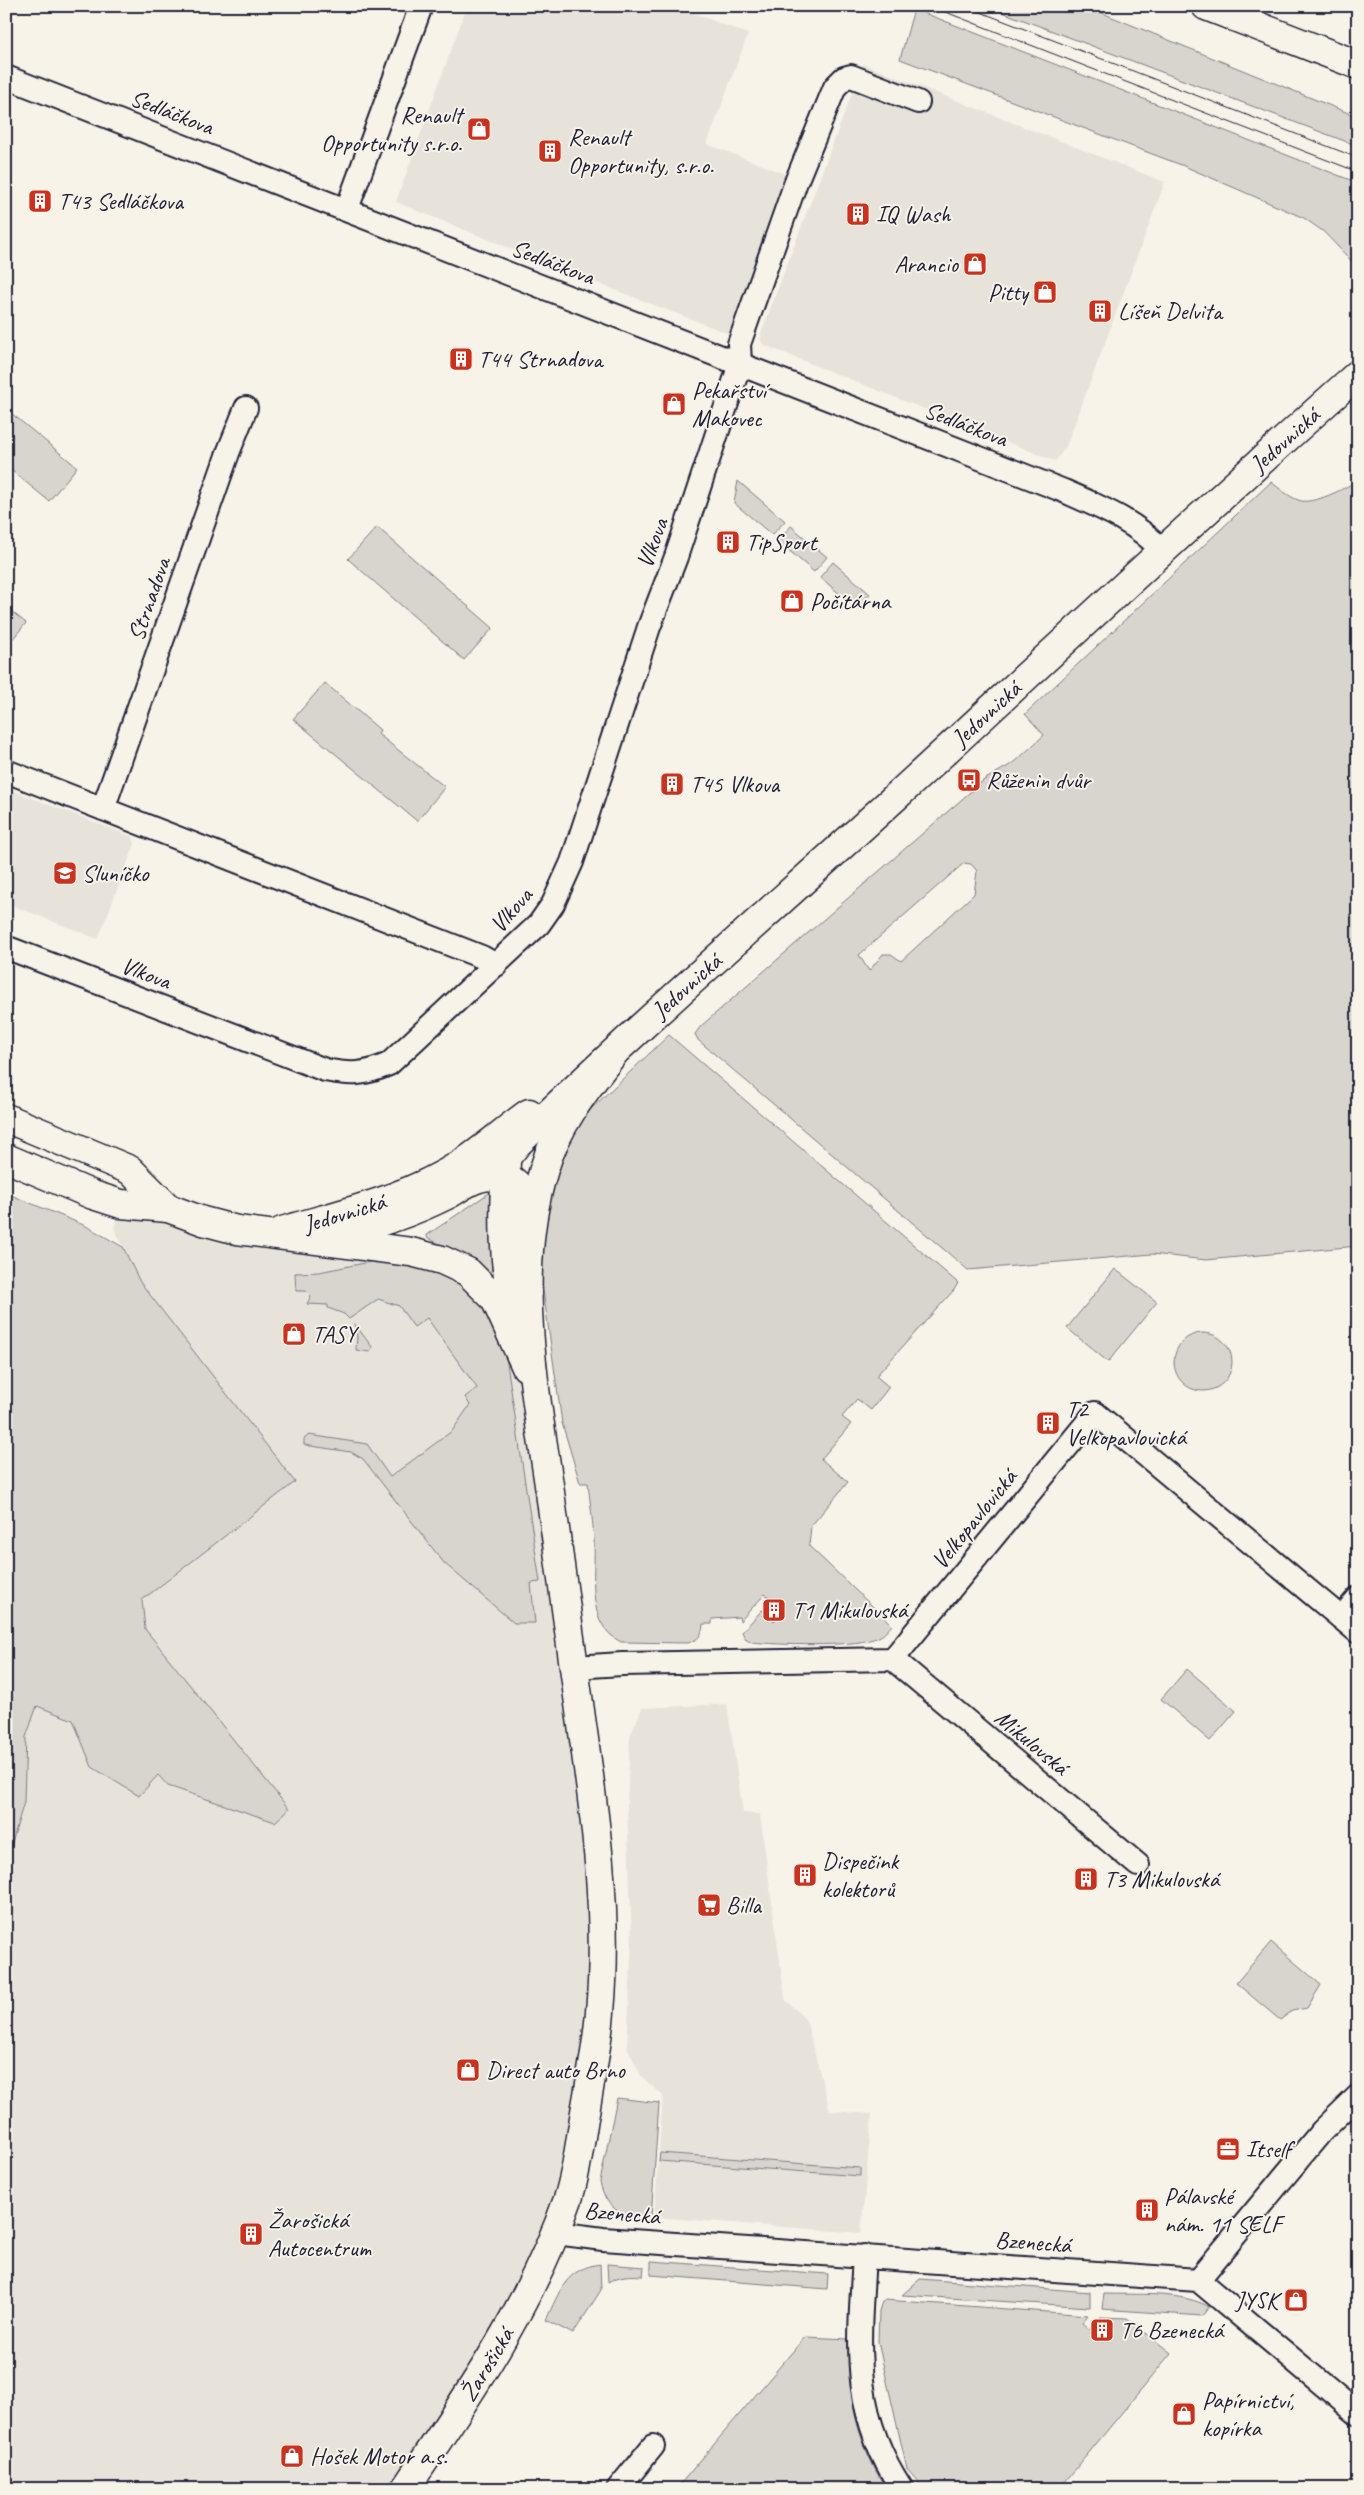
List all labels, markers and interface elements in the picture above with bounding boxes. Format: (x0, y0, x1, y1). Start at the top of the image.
street label: Sedláčkova (126, 82, 219, 142)
place label: Renault Opportunity s.r.o. (321, 100, 465, 158)
shop icon: Renault Opportunity s.r.o. (466, 116, 492, 142)
place label: Renault Opportunity, s.r.o. (568, 122, 714, 180)
building icon: Renault Opportunity, s.r.o. (537, 138, 563, 164)
place label: T43 Sedláčkova (58, 186, 184, 216)
building icon: T43 Sedláčkova (27, 188, 53, 214)
place label: IQ Wash (876, 199, 951, 229)
building icon: IQ Wash (845, 201, 871, 227)
street label: Sedláčkova (507, 232, 600, 292)
place label: Arancio (894, 249, 960, 279)
shop icon: Arancio (962, 251, 988, 277)
place label: Pitty (988, 277, 1030, 307)
shop icon: Pitty (1032, 279, 1058, 305)
place label: Líšeň Delvita (1118, 296, 1224, 326)
building icon: Líšeň Delvita (1087, 298, 1113, 324)
place label: T44 Strnadova (478, 344, 604, 374)
building icon: T44 Strnadova (448, 346, 474, 372)
place label: Pekařství Makovec (692, 375, 771, 433)
shop icon: Pekařství Makovec (661, 391, 687, 417)
street label: Sedláčkova (920, 394, 1013, 454)
street label: Jedovnická (1243, 399, 1328, 480)
street label: Vlkova (629, 513, 675, 572)
place label: TipSport (746, 527, 818, 557)
building icon: TipSport (715, 529, 741, 555)
street label: Strnadova (121, 552, 178, 644)
place label: Počítárna (810, 586, 892, 616)
shop icon: Počítárna (779, 588, 805, 614)
street label: Jedovnická (944, 672, 1029, 754)
place label: Růženin dvůr (986, 765, 1092, 795)
bus stop icon: Růženin dvůr (956, 767, 982, 793)
place label: T45 Vlkova (690, 769, 780, 799)
building icon: T45 Vlkova (659, 771, 685, 797)
place label: Sluníčko (82, 858, 150, 888)
school or university icon: Sluníčko (52, 860, 78, 886)
street label: Vlkova (483, 880, 540, 939)
street label: Jedovnická (645, 945, 729, 1026)
street label: Vlkova (117, 950, 176, 997)
street label: Jedovnická (299, 1185, 392, 1239)
place label: TASY (312, 1319, 359, 1349)
shop icon: TASY (281, 1321, 307, 1347)
place label: T2 Velkopavlovická (1066, 1394, 1188, 1452)
building icon: T2 Velkopavlovická (1035, 1410, 1061, 1436)
street label: Velkopavlovická (925, 1461, 1025, 1575)
place label: T1 Mikulovská (792, 1595, 910, 1625)
building icon: T1 Mikulovská (761, 1597, 787, 1623)
street label: Mikulovská (989, 1702, 1077, 1783)
place label: Dispečink kolektorů (822, 1846, 901, 1904)
building icon: Dispečink kolektorů (792, 1862, 818, 1888)
place label: T3 Mikulovská (1104, 1864, 1222, 1894)
building icon: T3 Mikulovská (1073, 1866, 1099, 1892)
place label: Billa (726, 1890, 762, 1920)
supermarket icon: Billa (696, 1892, 722, 1918)
place label: Direct auto Brno (486, 2055, 626, 2085)
shop icon: Direct auto Brno (455, 2057, 481, 2083)
place label: Itself (1246, 2134, 1296, 2164)
office icon: Itself (1215, 2136, 1241, 2162)
place label: Pálavské nám. 11 SELF (1164, 2181, 1286, 2239)
street label: Bzenecká (583, 2195, 663, 2231)
building icon: Pálavské nám. 11 SELF (1134, 2197, 1160, 2223)
place label: Žarošická Autocentrum (268, 2205, 372, 2263)
building icon: Žarošická Autocentrum (238, 2221, 264, 2247)
street label: Bzenecká (994, 2224, 1074, 2260)
place label: JYSK (1234, 2285, 1283, 2315)
shop icon: JYSK (1283, 2287, 1309, 2313)
place label: T6 Bzenecká (1120, 2315, 1226, 2345)
building icon: T6 Bzenecká (1089, 2317, 1115, 2343)
street label: Žarošická (453, 2320, 522, 2407)
place label: Papírnictví, kopírka (1202, 2385, 1294, 2443)
shop icon: Papírnictví, kopírka (1171, 2401, 1197, 2427)
place label: Hošek Motor a.s. (310, 2441, 448, 2471)
shop icon: Hošek Motor a.s. (279, 2443, 305, 2469)

